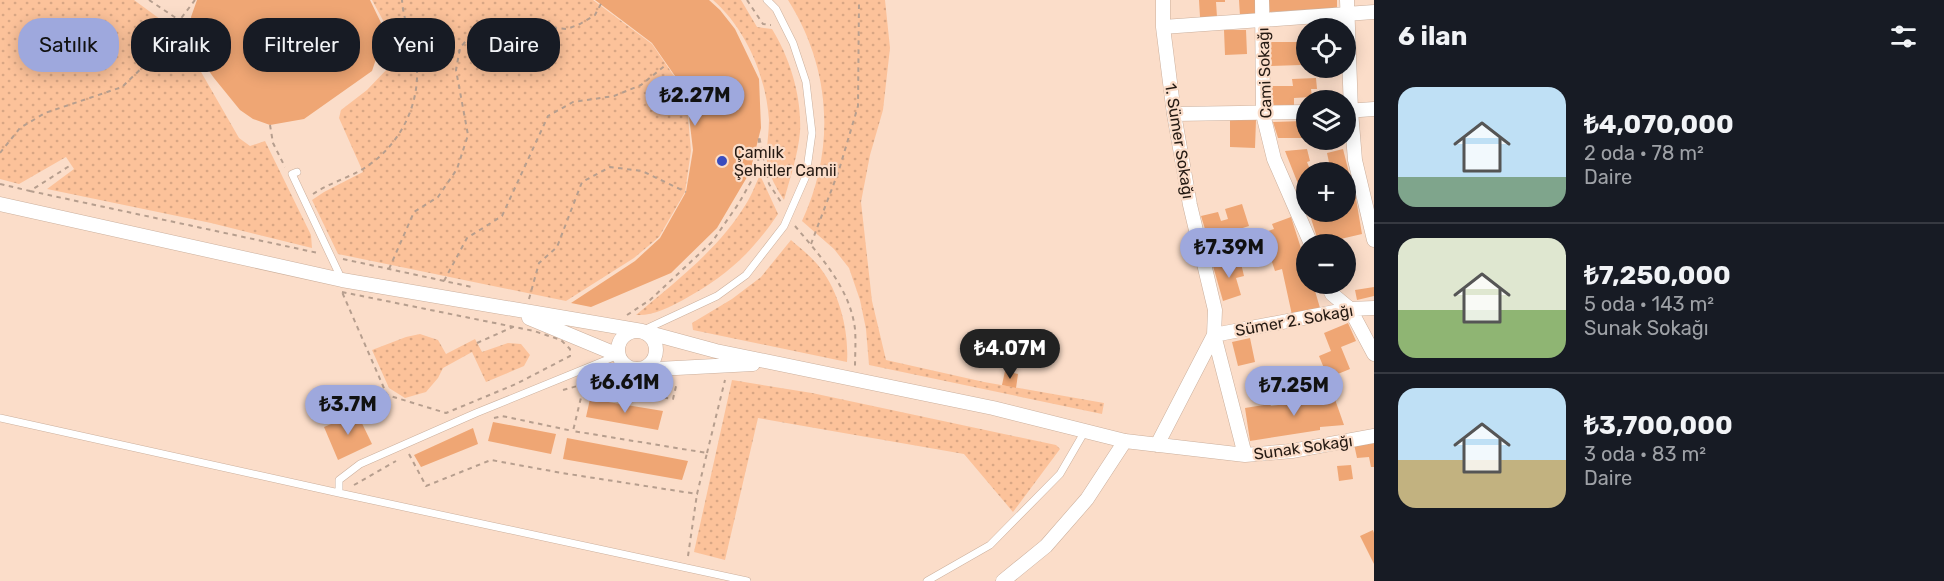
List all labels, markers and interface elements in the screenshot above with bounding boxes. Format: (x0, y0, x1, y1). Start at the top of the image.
chip: Satılık (18, 18, 119, 72)
chip: Kiralık (131, 18, 231, 72)
chip: Filtreler (243, 18, 360, 72)
chip: Yeni (372, 18, 455, 72)
chip: Daire (467, 18, 560, 72)
map controls (1296, 18, 1356, 294)
button: locate (1296, 18, 1356, 78)
icon: filters (1887, 20, 1920, 53)
text: 6 ilan (1398, 21, 1467, 52)
street label: Cami Sokağı (1253, 27, 1276, 119)
pin: ₺2.27M (646, 76, 744, 127)
street label: 1. Sümer Sokağı (1161, 82, 1198, 200)
text: ₺2.27M (659, 83, 731, 107)
button: layers (1296, 90, 1356, 150)
text: ₺4,070,000 (1584, 109, 1734, 140)
icon: home (1446, 111, 1518, 183)
text: 2 oda · 78 m² (1584, 141, 1704, 165)
place label: Çamlık Şehitler Camii (734, 143, 837, 180)
marker: Çamlık Şehitler Camii (715, 154, 729, 168)
button: + (1296, 162, 1356, 222)
text: Daire (1584, 165, 1632, 189)
pin: ₺7.39M (1180, 228, 1278, 279)
button: − (1296, 234, 1356, 294)
text: ₺7.39M (1194, 235, 1264, 259)
text: ₺7,250,000 (1584, 260, 1731, 291)
icon: home (1446, 262, 1518, 334)
text: 5 oda · 143 m² (1584, 292, 1714, 316)
street label: Sümer 2. Sokağı (1234, 301, 1354, 340)
text: Sunak Sokağı (1584, 316, 1709, 340)
pin: ₺4.07M (961, 329, 1059, 380)
text: ₺4.07M (974, 336, 1046, 360)
pin: ₺6.61M (576, 363, 674, 414)
pin: ₺7.25M (1245, 366, 1343, 417)
text: ₺6.61M (590, 370, 660, 394)
text: ₺7.25M (1259, 373, 1329, 397)
pin: ₺3.7M (306, 385, 390, 436)
text: ₺3.7M (319, 392, 377, 416)
text: ₺3,700,000 (1584, 410, 1733, 441)
icon: home (1446, 412, 1518, 484)
street label: Sunak Sokağı (1252, 431, 1354, 464)
text: 3 oda · 83 m² (1584, 442, 1706, 466)
text: Daire (1584, 466, 1632, 490)

